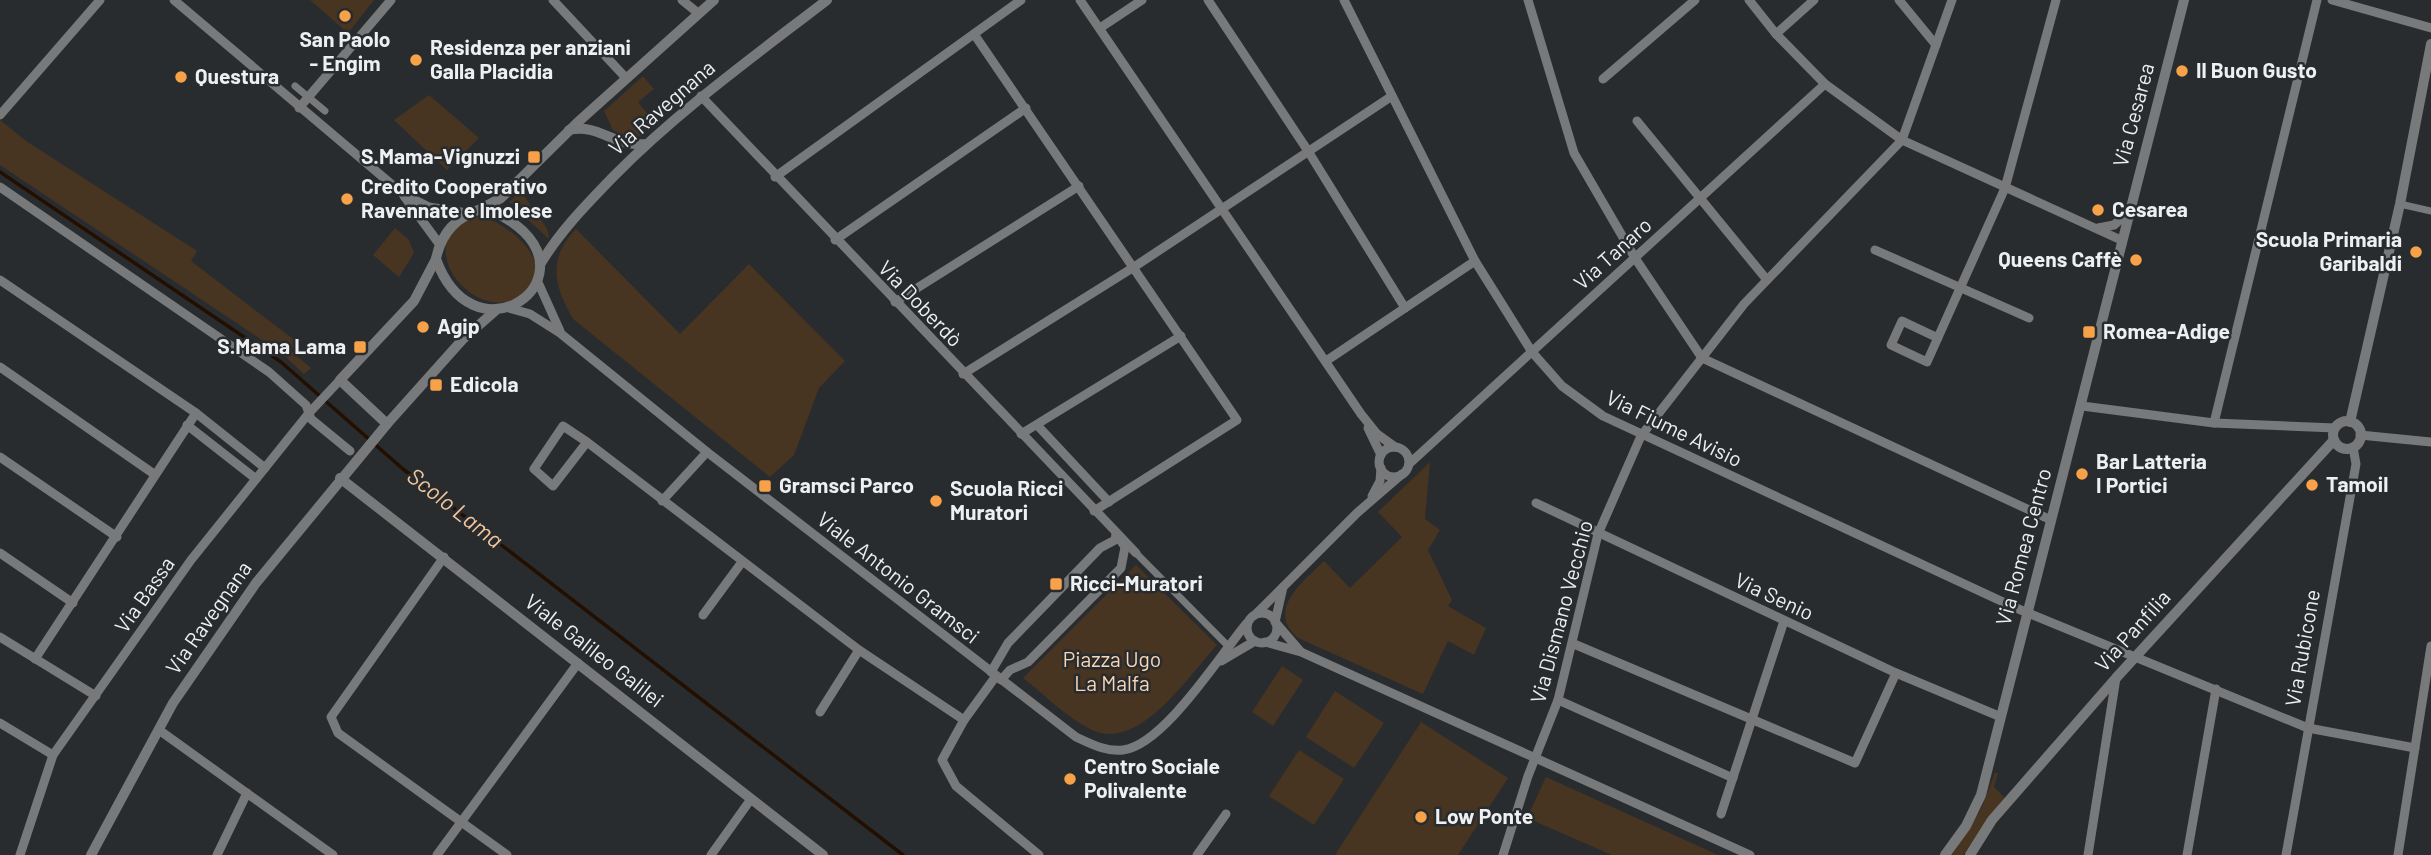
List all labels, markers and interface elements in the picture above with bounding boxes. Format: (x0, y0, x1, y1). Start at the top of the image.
marker: San Paolo - Engim (337, 8, 353, 24)
place label: San Paolo - Engim (299, 26, 391, 75)
place label: Residenza per anziani Galla Placidia (430, 34, 631, 83)
marker: Residenza per anziani Galla Placidia (408, 52, 424, 68)
street label: Via Ravegnana (603, 54, 719, 160)
place label: Il Buon Gusto (2196, 57, 2317, 82)
street label: Via Cesarea (2107, 60, 2158, 169)
place label: Questura (195, 63, 279, 88)
marker: Il Buon Gusto (2174, 63, 2190, 79)
marker: Questura (173, 69, 189, 85)
place label: S.Mama-Vignuzzi (361, 143, 520, 168)
marker: S.Mama-Vignuzzi (526, 149, 542, 165)
place label: Credito Cooperativo Ravennate e Imolese (361, 173, 553, 222)
marker: Credito Cooperativo Ravennate e Imolese (339, 191, 355, 207)
place label: Cesarea (2112, 196, 2188, 221)
marker: Cesarea (2090, 202, 2106, 218)
street label: Via Tanaro (1568, 211, 1656, 294)
place label: Scuola Primaria Garibaldi (2256, 226, 2402, 275)
marker: Scuola Primaria Garibaldi (2408, 244, 2424, 260)
place label: Queens Caffè (1998, 246, 2122, 271)
marker: Queens Caffè (2128, 252, 2144, 268)
street label: Via Doberdò (874, 255, 968, 351)
place label: Agip (437, 313, 480, 338)
place label: Romea-Adige (2103, 318, 2230, 343)
marker: Agip (415, 319, 431, 335)
marker: Romea-Adige (2081, 324, 2097, 340)
place label: S.Mama Lama (217, 333, 346, 358)
marker: S.Mama Lama (352, 339, 368, 355)
place label: Edicola (450, 371, 519, 396)
marker: Edicola (428, 377, 444, 393)
street label: Via Fiume Avisio (1603, 384, 1747, 471)
place label: Bar Latteria I Portici (2096, 448, 2207, 497)
water label: Scolo Lama (402, 461, 509, 553)
street label: Via Romea Centro (1990, 465, 2056, 628)
marker: Bar Latteria I Portici (2074, 466, 2090, 482)
place label: Tamoil (2326, 471, 2388, 496)
place label: Gramsci Parco (779, 472, 914, 497)
place label: Scuola Ricci Muratori (950, 475, 1063, 524)
marker: Tamoil (2304, 477, 2320, 493)
marker: Gramsci Parco (757, 478, 773, 494)
marker: Scuola Ricci Muratori (928, 493, 944, 509)
street label: Viale Antonio Gramsci (813, 506, 985, 648)
street label: Via Dismano Vecchio (1524, 517, 1597, 706)
street label: Via Bassa (109, 551, 179, 637)
street label: Via Ravegnana (160, 556, 256, 678)
street label: Via Senio (1731, 567, 1818, 625)
place label: Ricci-Muratori (1070, 570, 1203, 595)
marker: Ricci-Muratori (1048, 576, 1064, 592)
street label: Via Panfilia (2089, 584, 2175, 676)
street label: Via Rubicone (2279, 587, 2324, 708)
street label: Viale Galileo Galilei (521, 588, 669, 712)
park label: Piazza Ugo La Malfa (1063, 646, 1161, 695)
place label: Centro Sociale Polivalente (1084, 753, 1220, 802)
marker: Centro Sociale Polivalente (1062, 771, 1078, 787)
place label: Low Ponte (1435, 803, 1533, 828)
marker: Low Ponte (1413, 809, 1429, 825)

